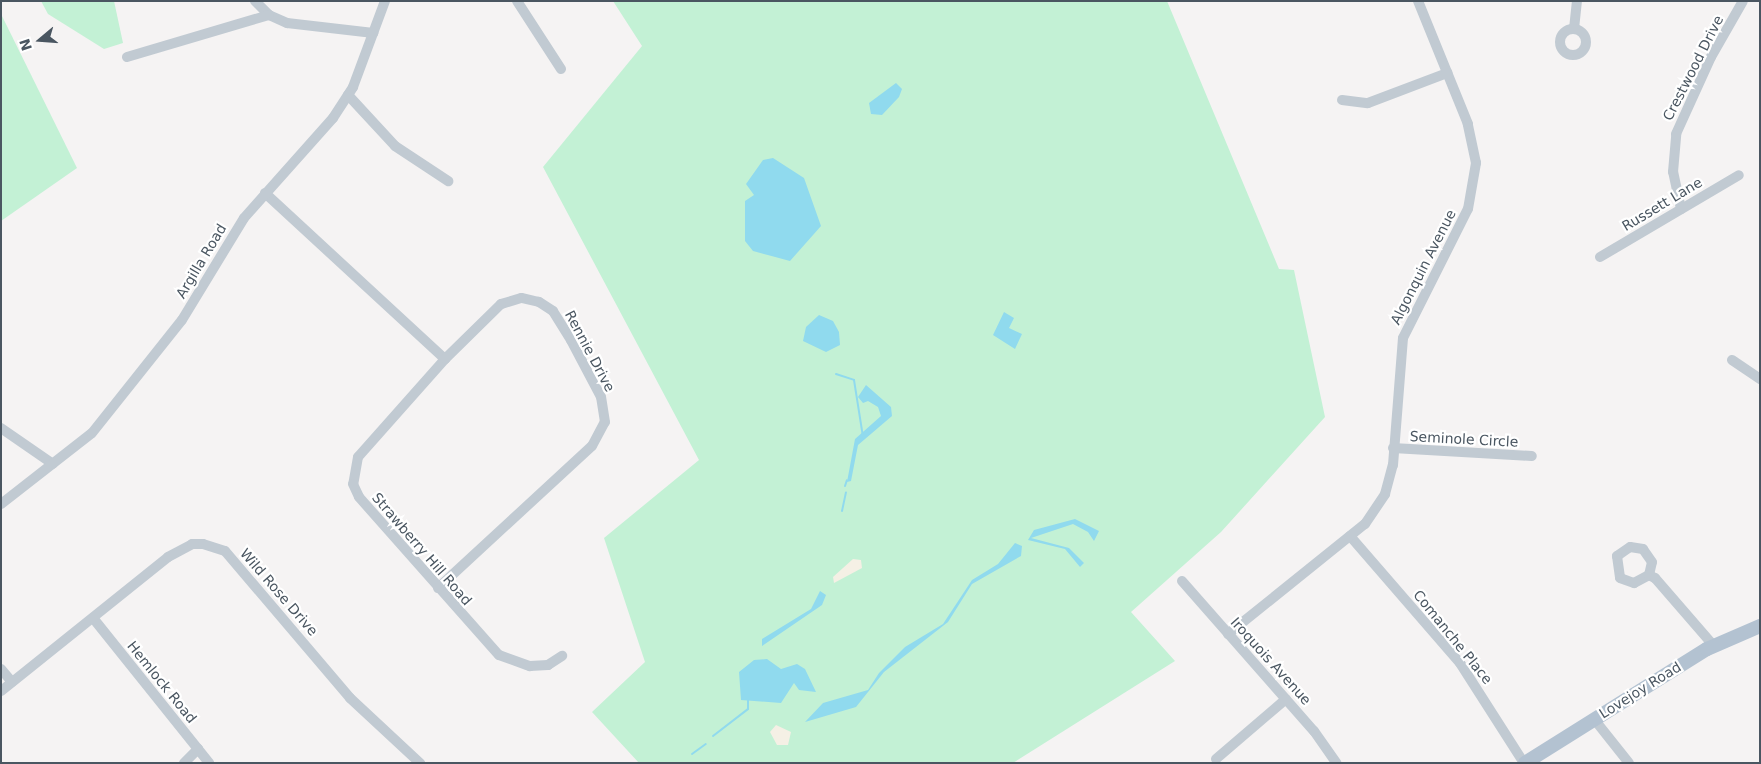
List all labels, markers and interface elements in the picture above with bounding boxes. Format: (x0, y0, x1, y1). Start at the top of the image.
street label: Crestwood Drive (1659, 13, 1727, 123)
north arrow (15, 15, 65, 65)
text: N (16, 37, 35, 53)
street label: Russett Lane (1619, 174, 1705, 234)
street label: Algonquin Avenue (1387, 207, 1459, 327)
street label: Argilla Road (172, 221, 230, 301)
street label: Rennie Drive (562, 307, 618, 395)
street label: Seminole Circle (1409, 428, 1519, 450)
street label: Strawberry Hill Road (369, 489, 475, 609)
street label: Wild Rose Drive (237, 545, 321, 639)
street label: Comanche Place (1410, 587, 1496, 687)
street label: Iroquois Avenue (1227, 614, 1315, 708)
street label: Hemlock Road (124, 638, 200, 726)
street label: Lovejoy Road (1596, 658, 1684, 722)

